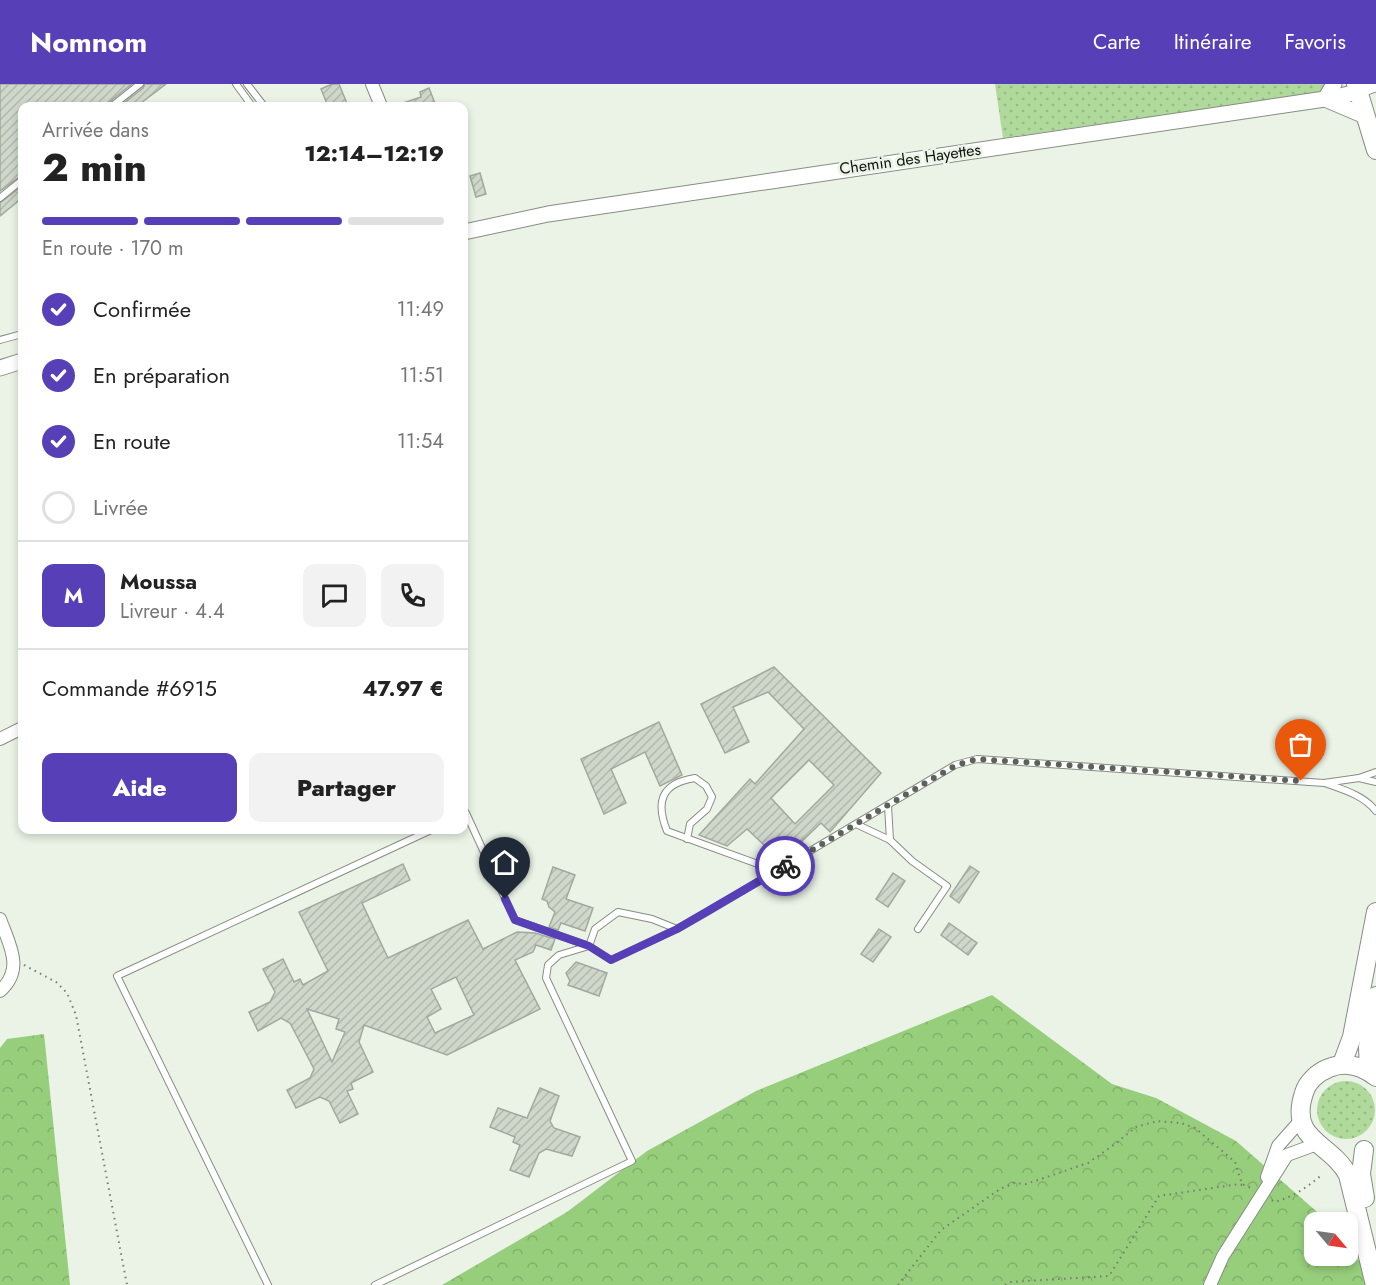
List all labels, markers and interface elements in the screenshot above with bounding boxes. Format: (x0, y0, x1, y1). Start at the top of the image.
text: Nomnom (30, 22, 147, 63)
text: Carte (1093, 27, 1141, 57)
text: Itinéraire (1174, 27, 1252, 57)
text: Favoris (1285, 27, 1346, 57)
text: Arrivée dans (42, 116, 149, 145)
text: 12:14–12:19 (304, 137, 444, 169)
street label: Chemin des Hayettes (838, 138, 982, 180)
text: 2 min (42, 139, 147, 196)
text: En route · 170 m (42, 234, 184, 263)
icon: check (42, 293, 75, 326)
text: Confirmée (93, 293, 191, 325)
text: 11:49 (397, 295, 444, 324)
icon: check (42, 359, 75, 392)
text: En préparation (93, 359, 230, 391)
text: 11:51 (400, 361, 444, 390)
icon: check (42, 425, 75, 458)
text: En route (93, 425, 171, 457)
text: 11:54 (397, 427, 444, 456)
text: Livrée (93, 491, 148, 523)
button: chat (303, 564, 366, 627)
button: phone (381, 564, 444, 627)
text: Moussa (120, 565, 197, 597)
text: M (64, 579, 83, 611)
text: Livreur · 4.4 (120, 597, 225, 626)
text: Commande #6915 (42, 672, 217, 704)
text: 47.97 € (362, 672, 444, 704)
pin (1275, 719, 1326, 781)
icon: bag (1284, 728, 1317, 761)
button: Aide (42, 753, 237, 822)
button: Partager (249, 753, 444, 822)
courier (755, 836, 815, 896)
pin (479, 837, 530, 899)
icon: home (488, 846, 521, 879)
icon: bike (769, 850, 802, 883)
north arrow (1304, 1212, 1358, 1266)
map controls (1304, 1212, 1358, 1266)

